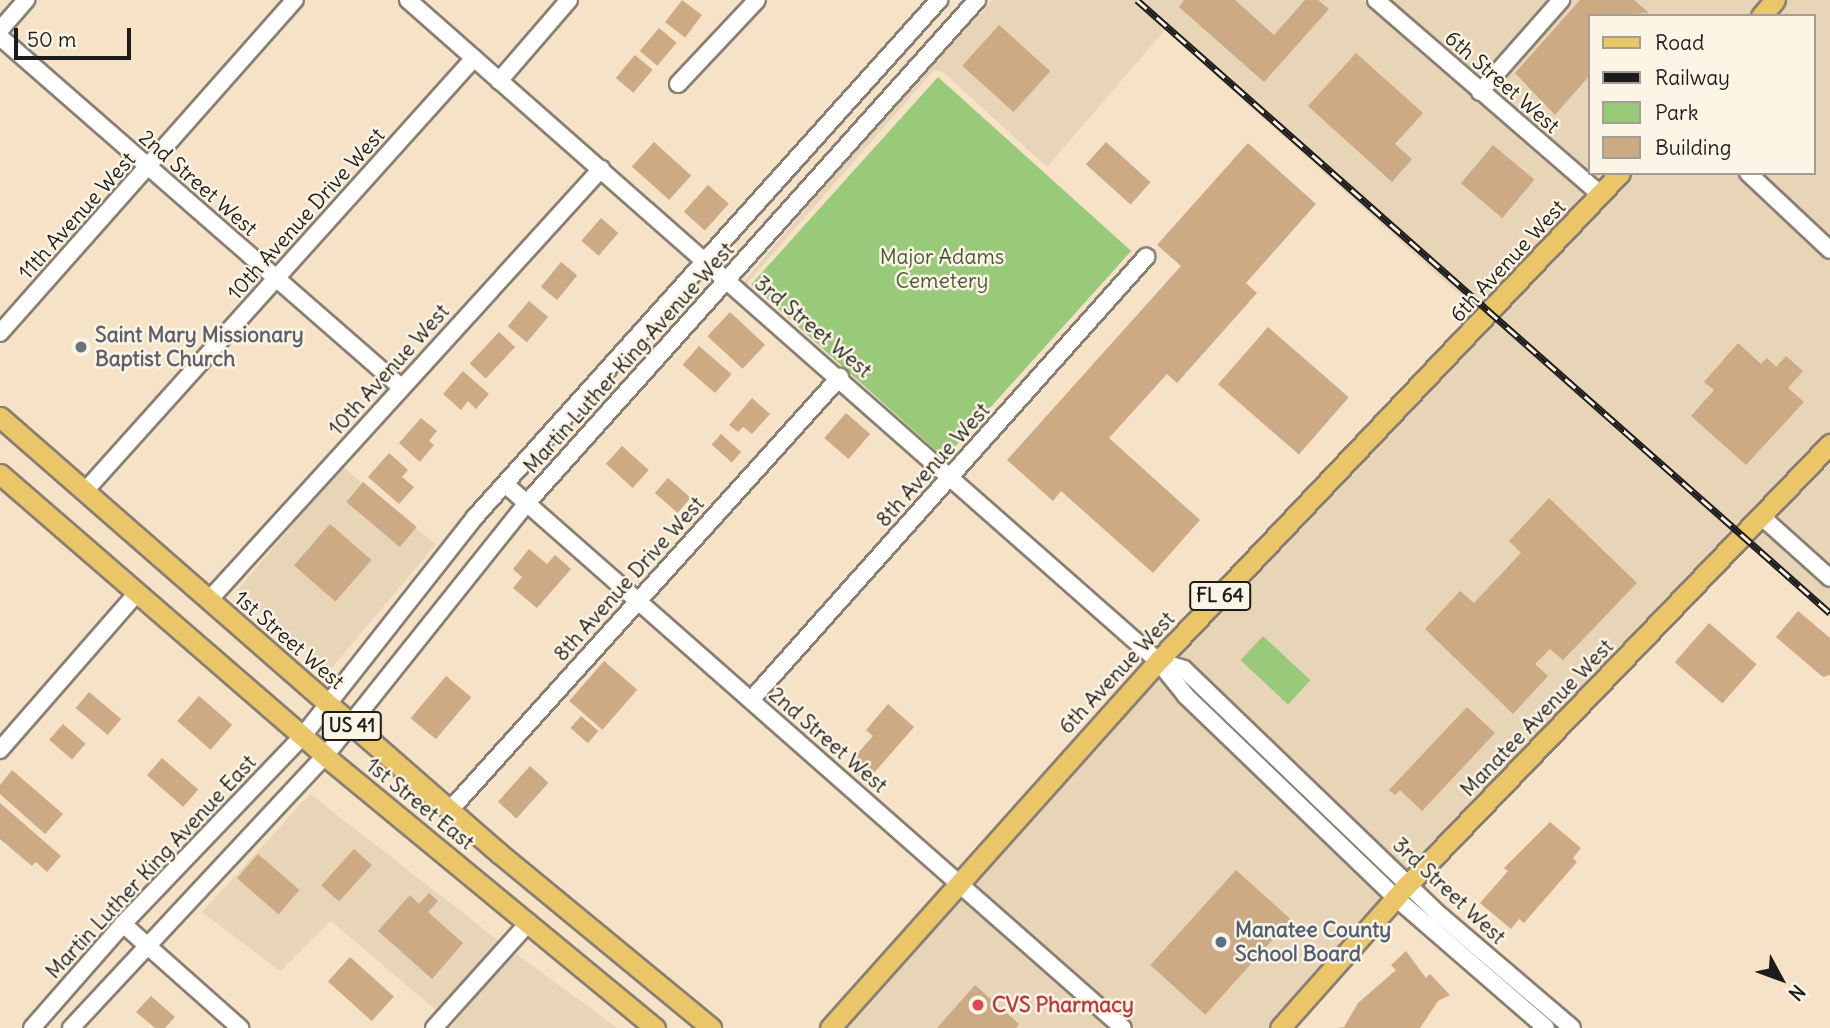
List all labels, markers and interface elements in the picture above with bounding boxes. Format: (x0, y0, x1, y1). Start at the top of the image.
scale bar (18, 14, 135, 58)
legend (1588, 14, 1816, 175)
street label: 6th Street West (1440, 25, 1564, 139)
text: 50 m (27, 26, 76, 53)
text: Road (1655, 29, 1704, 56)
text: Railway (1655, 64, 1730, 91)
text: Park (1655, 99, 1698, 126)
street label: 10th Avenue Drive West (222, 123, 390, 305)
street label: 2nd Street West (134, 125, 262, 241)
text: Building (1655, 134, 1731, 161)
street label: 11th Avenue West (13, 147, 141, 285)
street label: 6th Avenue West (1445, 195, 1571, 327)
street label: Martin Luther King Avenue West (519, 237, 739, 479)
park label: Major Adams Cemetery (880, 244, 1004, 294)
street label: 3rd Street West (749, 271, 877, 383)
street label: 10th Avenue West (323, 299, 455, 441)
place label: Saint Mary Missionary Baptist Church (95, 322, 304, 372)
marker: Saint Mary Missionary Baptist Church (73, 339, 89, 355)
street label: 8th Avenue West (871, 398, 995, 532)
street label: 8th Avenue Drive West (549, 492, 709, 666)
road number: FL 64 (1188, 580, 1252, 611)
street label: 1st Street West (229, 585, 349, 695)
street label: 6th Avenue West (1054, 607, 1180, 739)
street label: Manatee Avenue West (1455, 634, 1619, 802)
street label: 2nd Street West (764, 682, 892, 798)
road number: US 41 (320, 710, 384, 741)
street label: Martin Luther King Avenue East (41, 750, 261, 984)
street label: 1st Street East (361, 753, 479, 855)
street label: 3rd Street West (1387, 832, 1511, 950)
place label: Manatee County School Board (1235, 917, 1391, 967)
marker: Manatee County School Board (1213, 934, 1229, 950)
north arrow (1746, 944, 1816, 1014)
text: N (1783, 980, 1810, 1006)
place label: CVS Pharmacy (992, 992, 1134, 1018)
marker: CVS Pharmacy (970, 997, 986, 1013)

